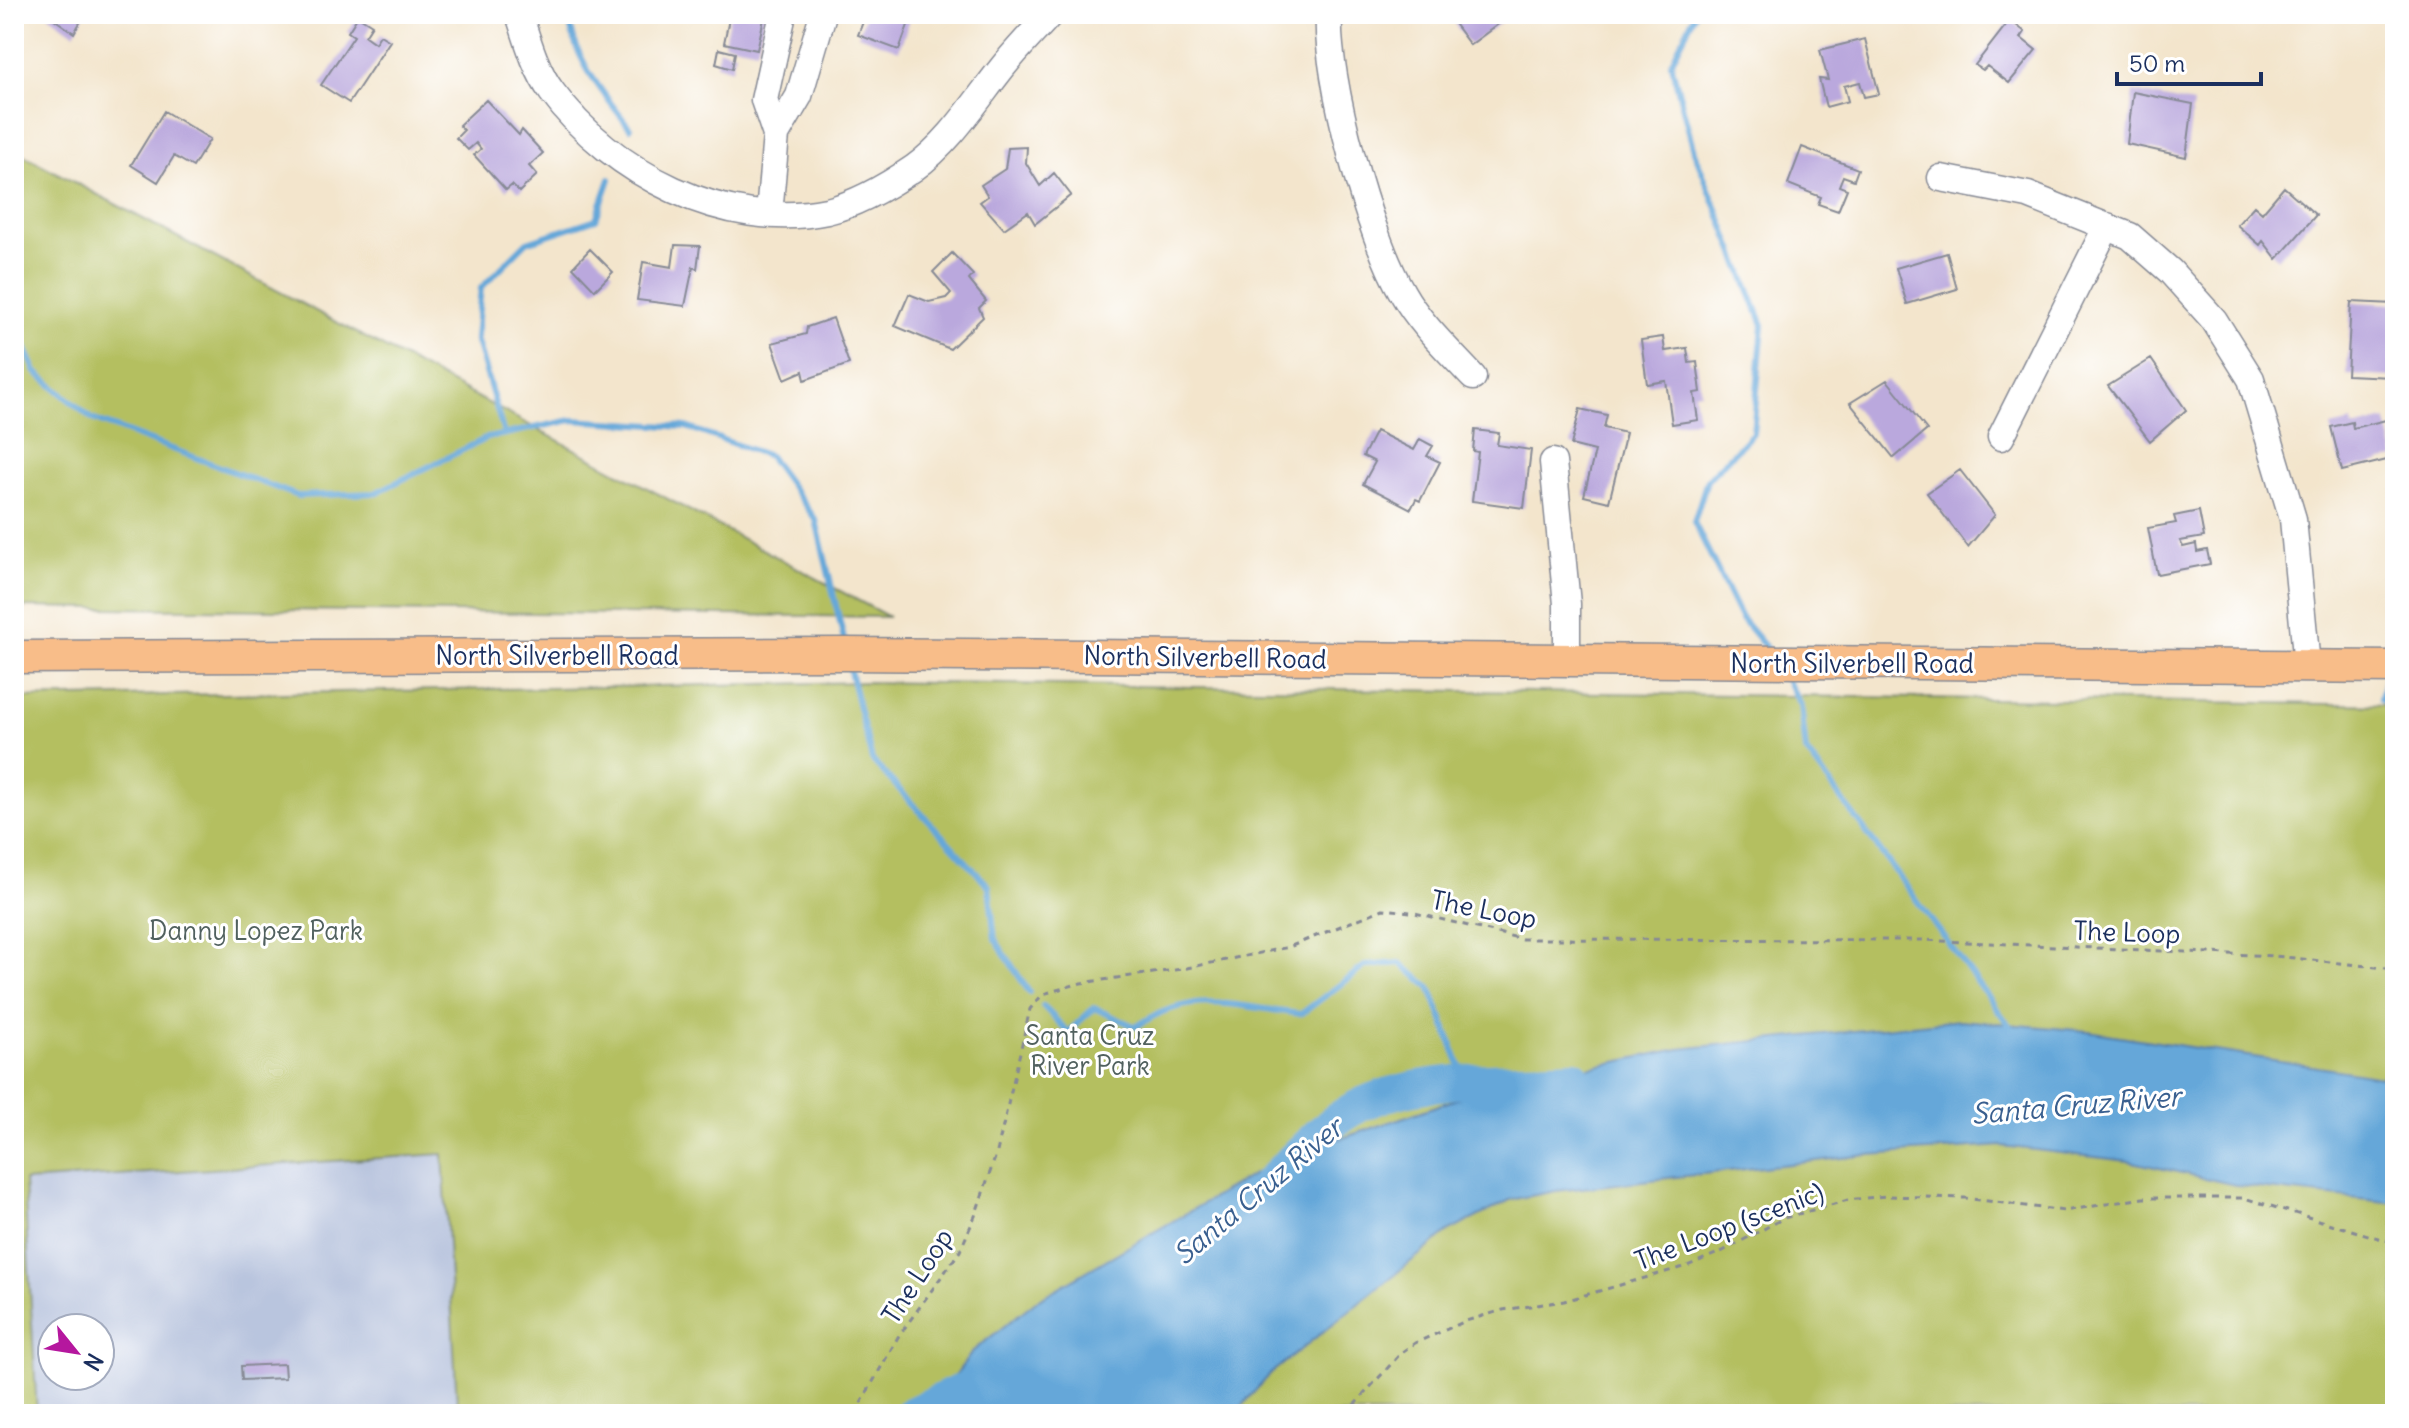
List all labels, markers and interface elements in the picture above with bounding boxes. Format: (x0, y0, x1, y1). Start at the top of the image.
scale bar (2117, 36, 2261, 86)
text: 50 m (2129, 48, 2185, 78)
street label: North Silverbell Road (1083, 638, 1327, 676)
street label: North Silverbell Road (435, 639, 679, 672)
street label: North Silverbell Road (1730, 647, 1974, 680)
street label: The Loop (1428, 883, 1540, 935)
park label: Danny Lopez Park (149, 914, 363, 947)
street label: The Loop (2073, 914, 2181, 950)
park label: Santa Cruz River Park (1025, 1019, 1155, 1082)
water label: Santa Cruz River (1970, 1078, 2186, 1132)
water label: Santa Cruz River (1166, 1107, 1353, 1272)
street label: The Loop (scenic) (1630, 1175, 1828, 1277)
street label: The Loop (874, 1222, 960, 1330)
north arrow (36, 1312, 116, 1392)
text: N (77, 1348, 109, 1376)

